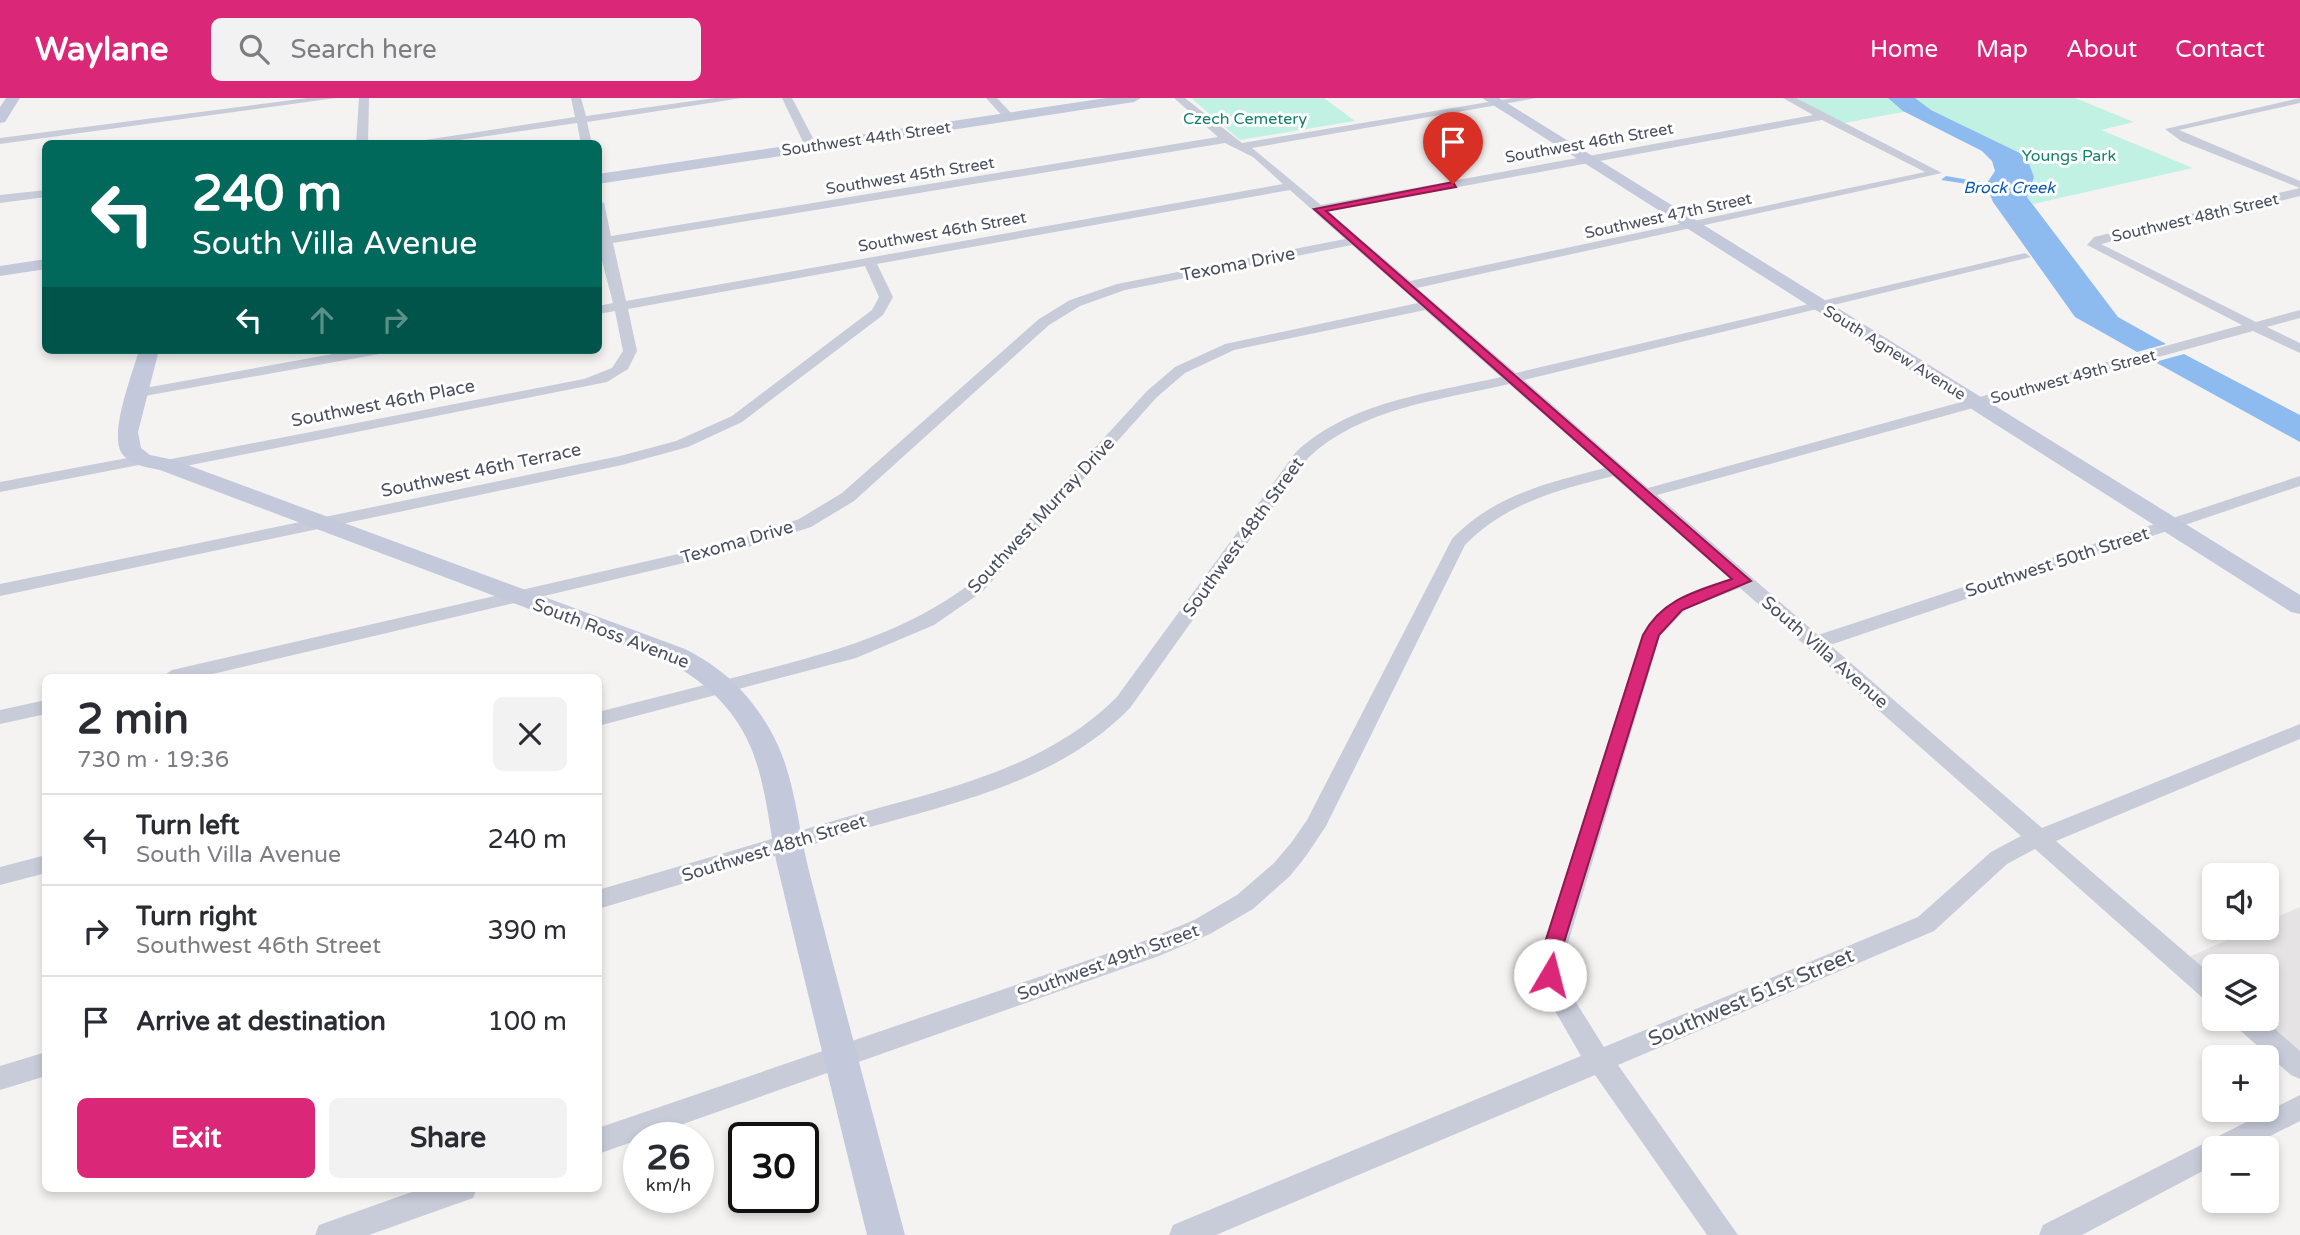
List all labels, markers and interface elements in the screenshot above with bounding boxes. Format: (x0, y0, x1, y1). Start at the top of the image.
search box (211, 18, 701, 81)
text: Waylane (35, 30, 169, 69)
icon: search (235, 30, 273, 68)
text: Search here (291, 34, 437, 65)
text: Home (1870, 35, 1938, 64)
text: Map (1976, 35, 2028, 64)
text: About (2066, 35, 2137, 64)
text: Contact (2175, 35, 2265, 64)
park label: Czech Cemetery (1183, 109, 1307, 129)
pin (1423, 112, 1483, 184)
street label: Southwest 44th Street (780, 117, 952, 161)
street label: Southwest 46th Street (1504, 118, 1675, 168)
icon: arrive (1434, 123, 1472, 161)
park label: Youngs Park (2022, 146, 2116, 166)
street label: Southwest 45th Street (824, 153, 996, 199)
text: 240 m (192, 165, 342, 224)
icon: left (77, 168, 168, 259)
water label: Brock Creek (1963, 178, 2056, 198)
street label: Southwest 47th Street (1583, 188, 1754, 243)
street label: Southwest 48th Street (2110, 189, 2280, 247)
street label: Southwest 46th Street (857, 207, 1028, 257)
text: South Villa Avenue (192, 225, 477, 263)
street label: Texoma Drive (1179, 242, 1297, 286)
icon: left (230, 301, 268, 339)
icon: ahead (303, 301, 341, 339)
icon: right (376, 301, 414, 339)
street label: South Agnew Avenue (1820, 301, 1969, 405)
street label: Southwest 49th Street (1988, 345, 2158, 409)
street label: Southwest 46th Place (289, 374, 477, 432)
street label: Southwest Murray Drive (963, 432, 1119, 598)
street label: Southwest 46th Terrace (379, 438, 583, 502)
street label: Southwest 48th Street (1178, 453, 1308, 621)
street label: Texoma Drive (678, 515, 796, 569)
street label: Southwest 50th Street (1962, 522, 2152, 602)
street label: South Villa Avenue (1757, 591, 1893, 713)
street label: South Ross Avenue (530, 593, 692, 673)
text: 2 min (77, 694, 189, 745)
button: close (493, 697, 567, 771)
text: 730 m · 19:36 (77, 746, 229, 774)
street label: Southwest 48th Street (679, 809, 869, 887)
text: Turn left (136, 810, 239, 841)
icon: left (77, 821, 115, 859)
text: 240 m (487, 824, 567, 855)
text: South Villa Avenue (136, 841, 341, 869)
map controls (2202, 863, 2279, 1213)
button: sound (2202, 863, 2279, 940)
text: Turn right (136, 901, 257, 932)
icon: right (77, 912, 115, 950)
text: 390 m (487, 915, 567, 946)
street label: Southwest 49th Street (1014, 919, 1202, 1005)
text: Southwest 46th Street (136, 932, 381, 960)
position arrow (1513, 938, 1587, 1012)
street label: Southwest 51st Street (1645, 943, 1858, 1052)
button: layers (2202, 954, 2279, 1031)
icon: arrive (77, 1003, 115, 1041)
text: Arrive at destination (136, 1006, 386, 1037)
text: 100 m (487, 1006, 567, 1037)
button: + (2202, 1045, 2279, 1122)
button: Exit (77, 1098, 315, 1178)
button: Share (329, 1098, 567, 1178)
speed limit sign: 30 (728, 1122, 819, 1213)
button: − (2202, 1136, 2279, 1213)
text: 26 (647, 1137, 690, 1179)
text: km/h (646, 1174, 691, 1196)

